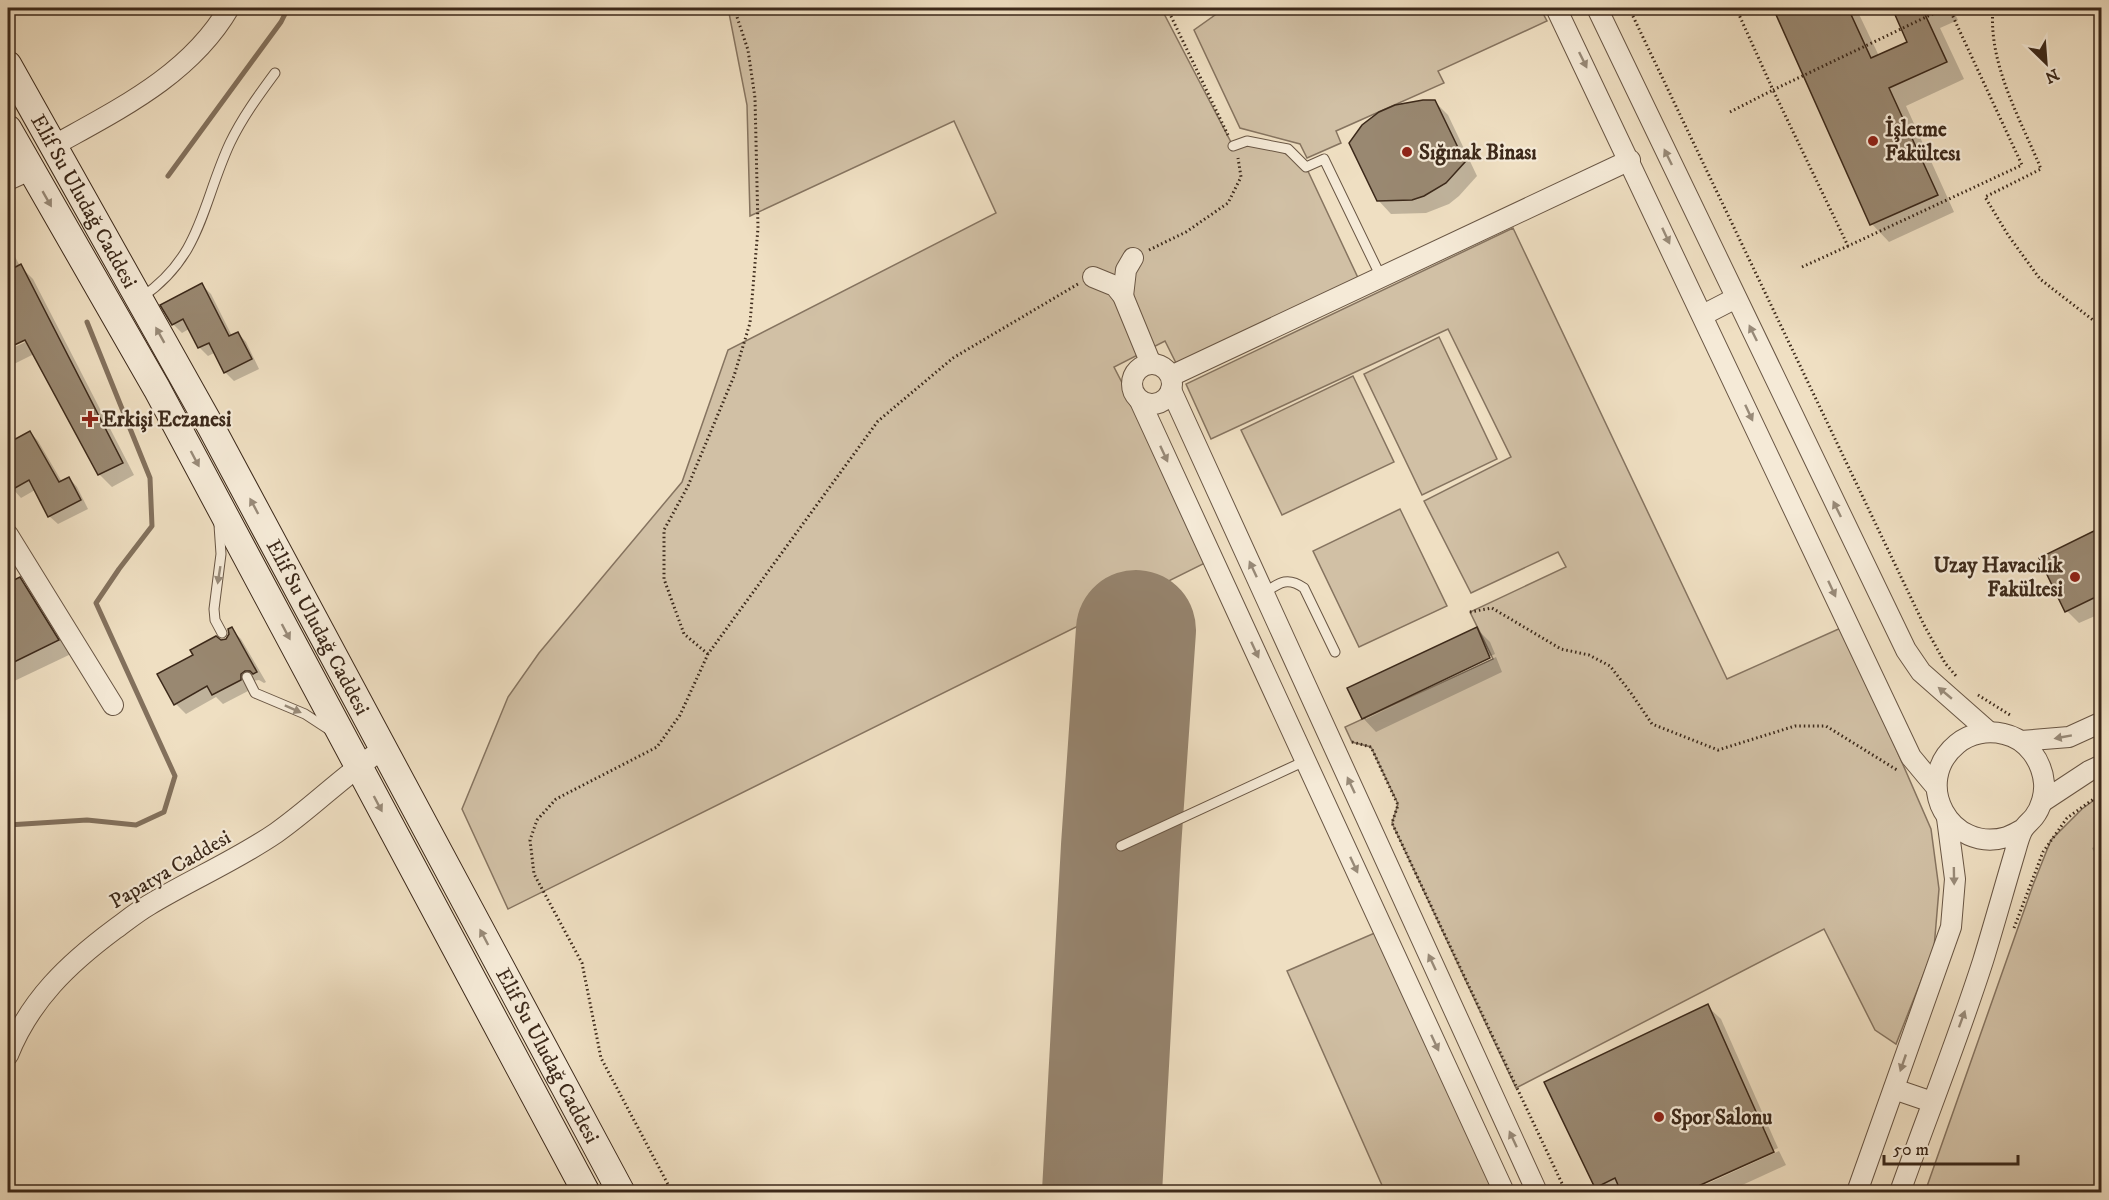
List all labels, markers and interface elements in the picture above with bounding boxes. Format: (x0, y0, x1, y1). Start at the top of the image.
north arrow (2016, 33, 2076, 93)
one-way arrow (1578, 51, 1587, 68)
text: N (2042, 64, 2062, 88)
street label: Elif Su Uludağ Caddesi (24, 110, 143, 293)
place label: İşletme Fakültesı (1885, 115, 1961, 167)
marker: İşletme Fakültesı (1866, 134, 1880, 148)
place label: Sığınak Binası (1419, 140, 1537, 166)
marker: Sığınak Binası (1400, 145, 1414, 159)
one-way arrow (1663, 149, 1673, 166)
one-way arrow (41, 190, 51, 207)
one-way arrow (1661, 228, 1670, 245)
one-way arrow (1748, 324, 1758, 342)
one-way arrow (155, 326, 165, 343)
one-way arrow (1745, 404, 1754, 421)
place label: Erkişi Eczanesi (102, 407, 232, 433)
marker: Erkişi Eczanesi (83, 412, 97, 426)
one-way arrow (1160, 445, 1169, 462)
one-way arrow (190, 451, 200, 468)
one-way arrow (249, 497, 259, 514)
one-way arrow (1833, 500, 1842, 517)
street label: Elif Su Uludağ Caddesi (260, 535, 375, 720)
place label: Uzay Havacılık Fakültesi (1934, 553, 2064, 603)
one-way arrow (1248, 560, 1257, 577)
one-way arrow (214, 566, 223, 585)
marker: Uzay Havacılık Fakültesi (2068, 570, 2082, 584)
one-way arrow (1828, 580, 1837, 597)
one-way arrow (281, 623, 291, 640)
one-way arrow (1250, 641, 1260, 659)
one-way arrow (1938, 687, 1953, 700)
one-way arrow (284, 704, 301, 713)
one-way arrow (2053, 733, 2072, 742)
one-way arrow (1347, 776, 1356, 793)
one-way arrow (373, 796, 383, 813)
street label: Papatya Caddesi (105, 825, 236, 915)
one-way arrow (1349, 857, 1358, 874)
one-way arrow (1949, 867, 1959, 886)
one-way arrow (479, 928, 489, 945)
one-way arrow (1428, 953, 1437, 970)
street label: Elif Su Uludağ Caddesi (489, 964, 604, 1148)
one-way arrow (1958, 1010, 1968, 1028)
one-way arrow (1430, 1034, 1440, 1052)
one-way arrow (1898, 1054, 1908, 1072)
place label: Spor Salonu (1671, 1105, 1772, 1131)
marker: Spor Salonu (1652, 1110, 1666, 1124)
scale bar (1884, 1128, 2018, 1166)
one-way arrow (1509, 1131, 1518, 1148)
text: 50 m (1893, 1139, 1929, 1161)

